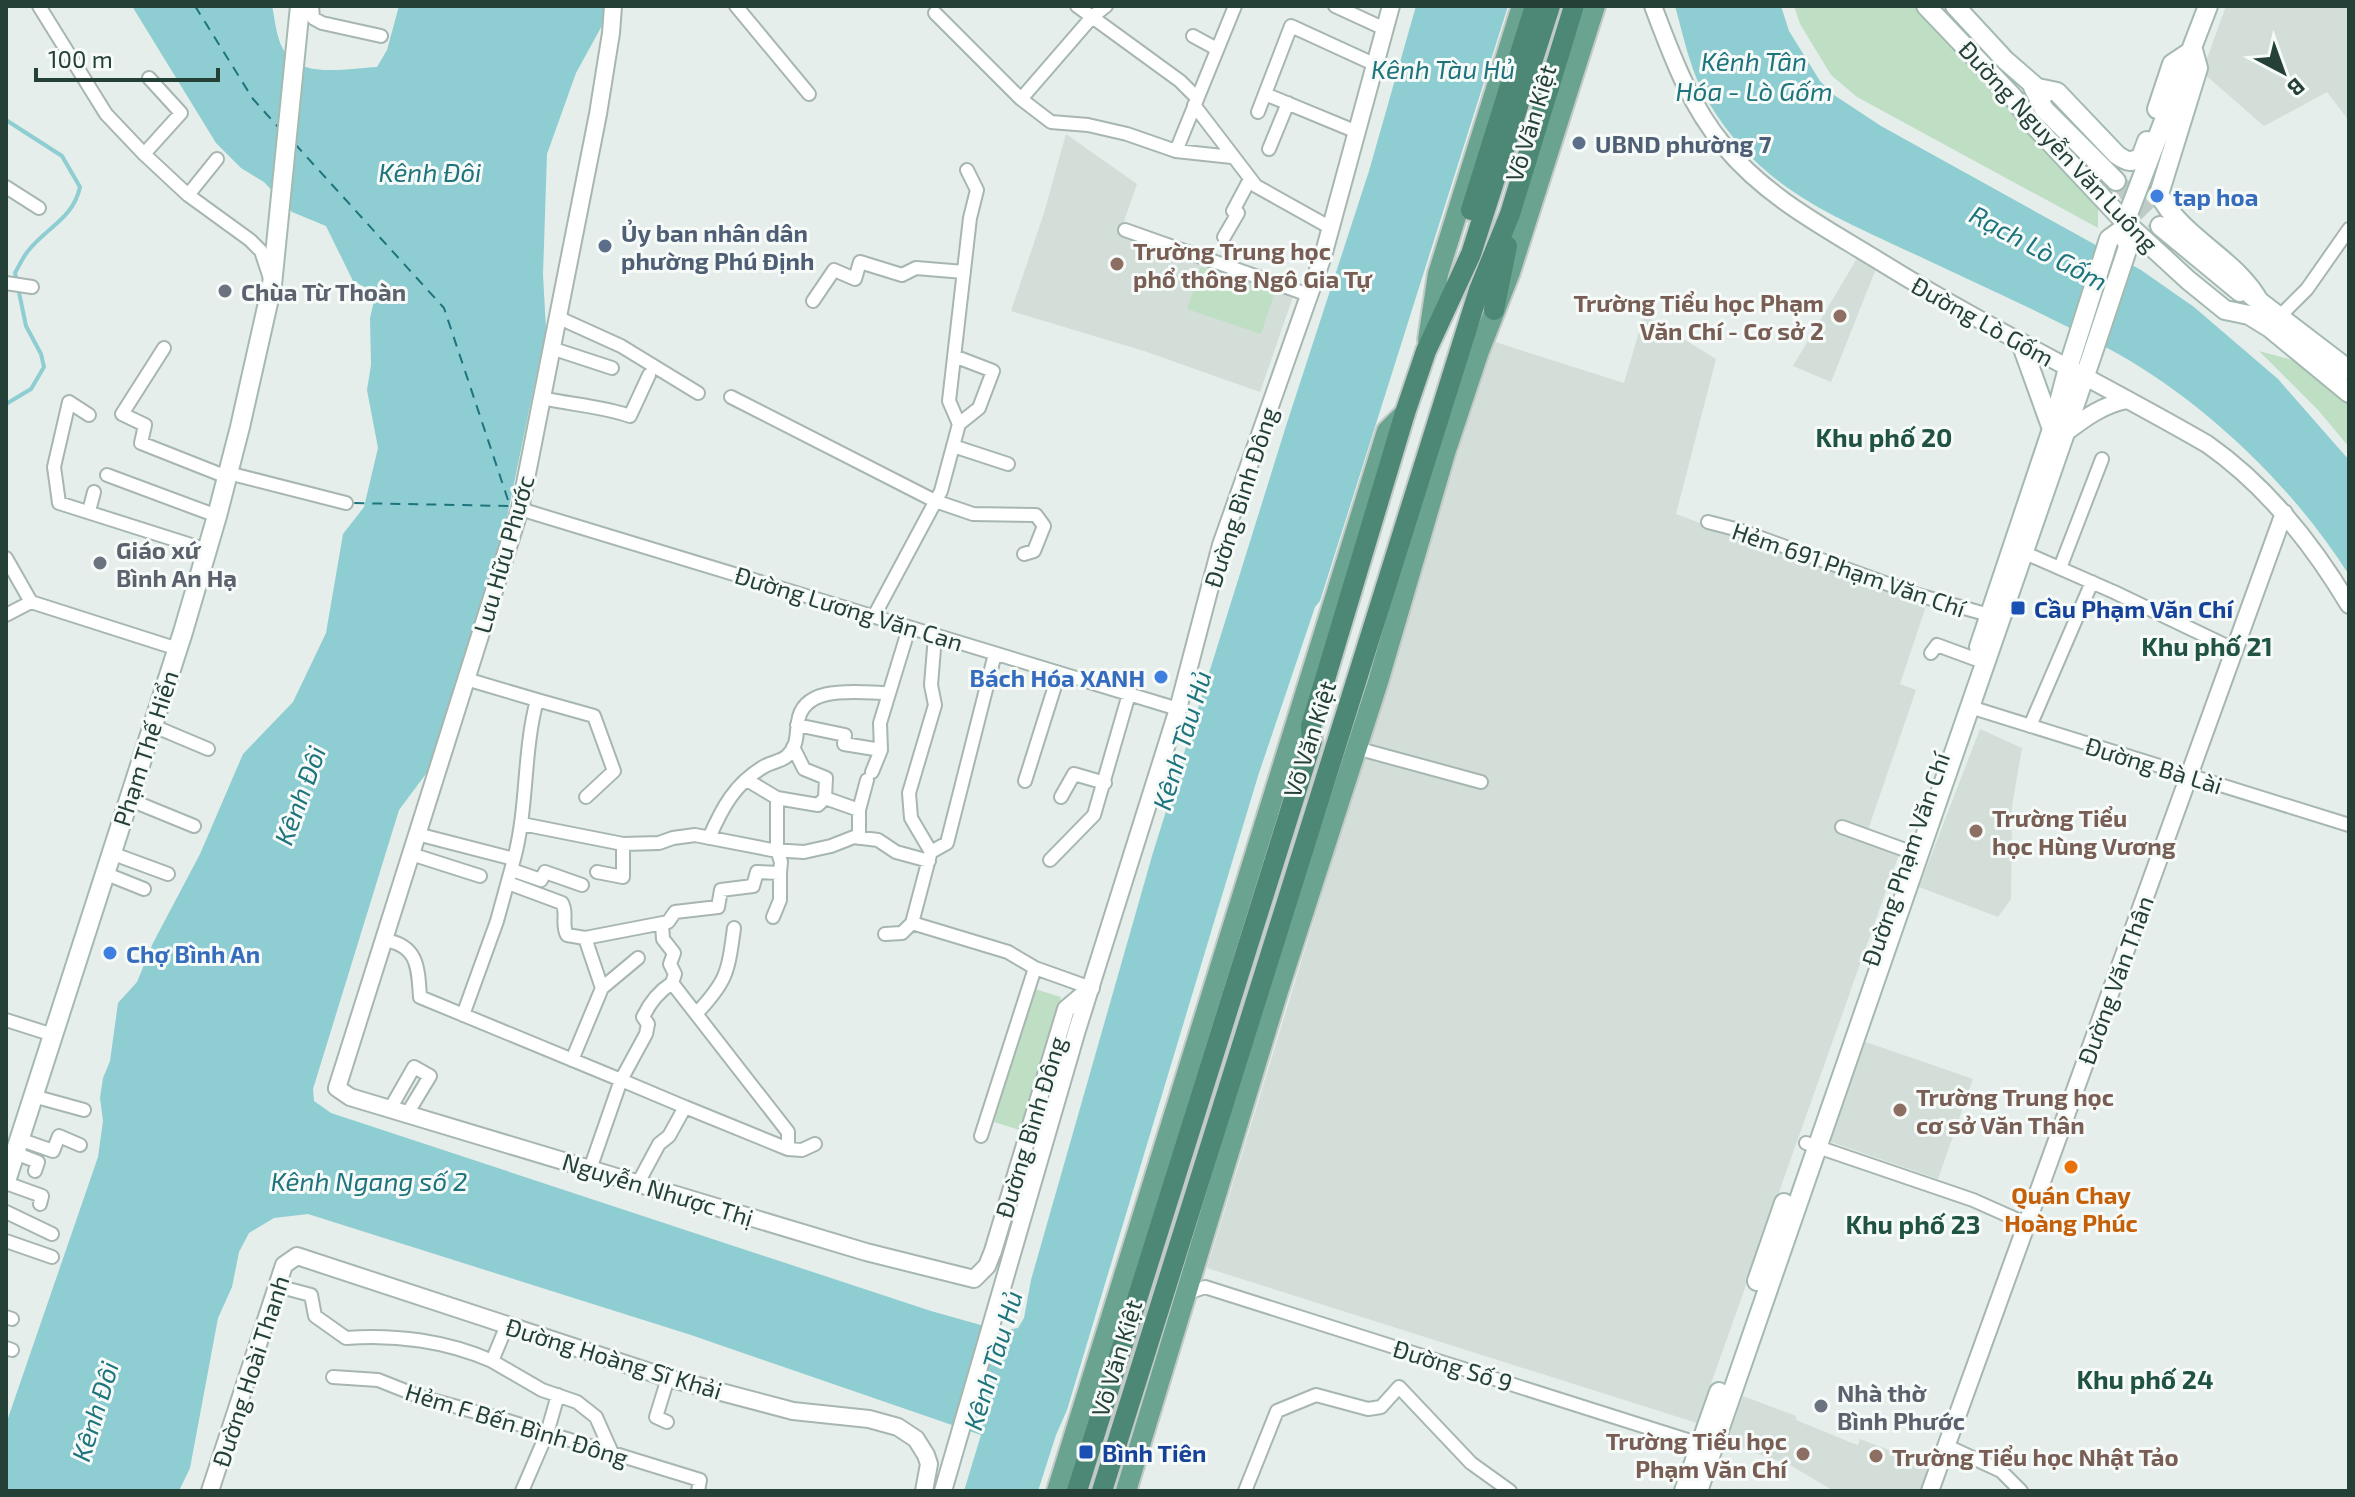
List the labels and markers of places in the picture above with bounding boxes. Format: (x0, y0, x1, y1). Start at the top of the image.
place label: UBND phường 7 (1595, 129, 1772, 158)
marker: UBND phường 7 (1570, 134, 1588, 152)
place label: tap hoa (2173, 182, 2258, 211)
marker: tap hoa (2148, 187, 2166, 205)
place label: Ủy ban nhân dân phường Phú Định (621, 218, 814, 275)
place label: Trường Trung học phổ thông Ngô Gia Tự (1133, 236, 1373, 293)
marker: Ủy ban nhân dân phường Phú Định (596, 237, 614, 255)
marker: Trường Trung học phổ thông Ngô Gia Tự (1108, 255, 1126, 273)
place label: Chùa Từ Thoàn (241, 277, 406, 306)
marker: Chùa Từ Thoàn (216, 282, 234, 300)
place label: Trường Tiểu học Phạm Văn Chí - Cơ sở 2 (1573, 288, 1824, 345)
marker: Trường Tiểu học Phạm Văn Chí - Cơ sở 2 (1831, 307, 1849, 325)
place label: Giáo xứ Bình An Hạ (116, 535, 237, 592)
marker: Giáo xứ Bình An Hạ (91, 554, 109, 572)
place label: Cầu Phạm Văn Chí (2034, 594, 2234, 623)
marker: Cầu Phạm Văn Chí (2009, 599, 2027, 617)
place label: Bách Hóa XANH (970, 663, 1145, 692)
marker: Bách Hóa XANH (1152, 668, 1170, 686)
place label: Trường Tiểu học Hùng Vương (1992, 803, 2176, 860)
marker: Trường Tiểu học Hùng Vương (1967, 822, 1985, 840)
place label: Chợ Bình An (126, 939, 260, 968)
marker: Chợ Bình An (101, 944, 119, 962)
place label: Trường Trung học cơ sở Văn Thân (1916, 1082, 2114, 1139)
marker: Trường Trung học cơ sở Văn Thân (1891, 1101, 1909, 1119)
marker: Quán Chay Hoàng Phúc (2062, 1158, 2080, 1176)
place label: Quán Chay Hoàng Phúc (2004, 1180, 2138, 1237)
place label: Nhà thờ Bình Phước (1837, 1378, 1965, 1435)
marker: Nhà thờ Bình Phước (1812, 1397, 1830, 1415)
place label: Trường Tiểu học Phạm Văn Chí (1606, 1426, 1788, 1483)
place label: Bình Tiên (1102, 1438, 1207, 1467)
place label: Trường Tiểu học Nhật Tảo (1892, 1442, 2179, 1471)
marker: Bình Tiên (1077, 1443, 1095, 1461)
marker: Trường Tiểu học Phạm Văn Chí (1794, 1445, 1812, 1463)
marker: Trường Tiểu học Nhật Tảo (1867, 1447, 1885, 1465)

